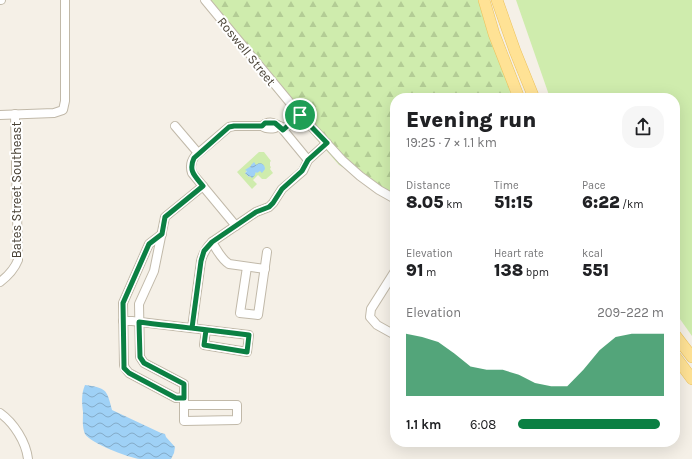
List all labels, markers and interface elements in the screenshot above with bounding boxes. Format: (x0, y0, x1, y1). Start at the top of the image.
street label: Roswell Street (214, 14, 279, 89)
pin (283, 98, 317, 132)
icon: arrive (289, 104, 311, 126)
button: share (622, 106, 664, 148)
text: Evening run (406, 107, 536, 133)
street label: Bates Street Southeast (9, 122, 24, 258)
text: 19:25 · 7 × 1.1 km (406, 135, 497, 150)
text: Distance (406, 179, 450, 192)
text: Time (494, 179, 519, 192)
text: Pace (582, 179, 605, 192)
text: 8.05 (406, 192, 444, 212)
text: 51:15 (494, 192, 533, 212)
text: 6:22 (582, 192, 620, 212)
text: km (444, 198, 463, 211)
text: /km (620, 198, 644, 211)
text: Elevation (406, 247, 453, 260)
text: Heart rate (494, 247, 544, 260)
text: kcal (582, 247, 603, 260)
text: 91 (406, 260, 423, 280)
text: 138 (494, 260, 523, 280)
text: 551 (582, 260, 609, 280)
text: m (423, 266, 436, 279)
text: bpm (523, 266, 549, 279)
text: Elevation (406, 305, 461, 320)
text: 209–222 m (597, 305, 664, 320)
text: 1.1 km (406, 417, 441, 432)
text: 6:08 (470, 417, 496, 432)

